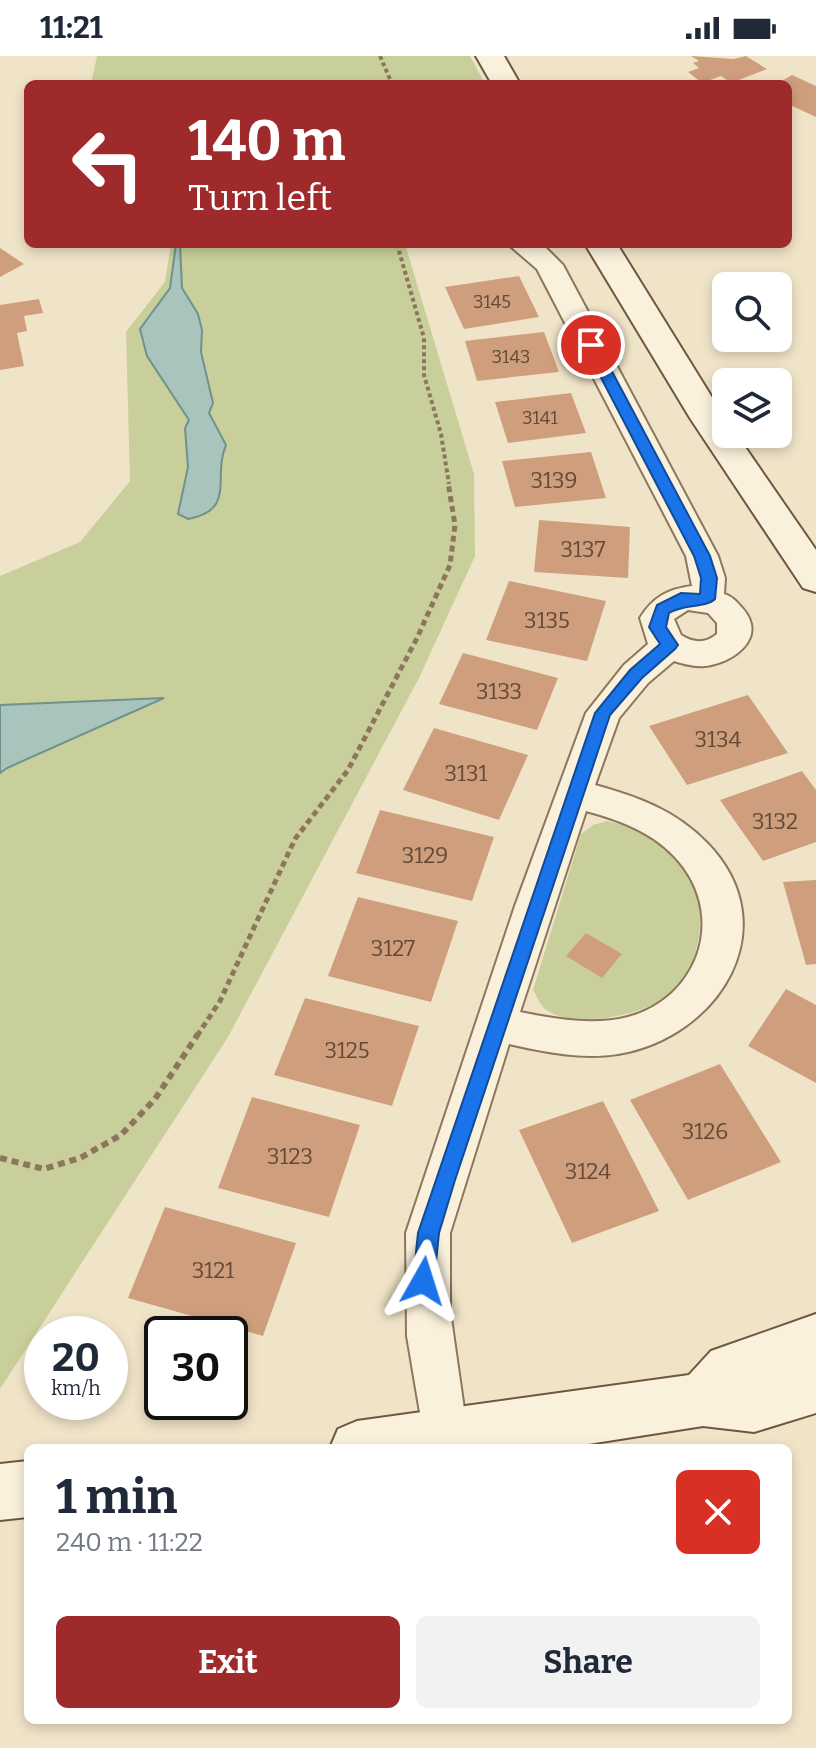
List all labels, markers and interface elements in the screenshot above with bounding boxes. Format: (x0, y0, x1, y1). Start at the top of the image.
text: 11:21 (40, 10, 103, 46)
text: 140 m (188, 108, 345, 175)
icon: left (56, 112, 160, 216)
text: Turn left (188, 176, 332, 220)
map controls (712, 272, 792, 448)
button: search (712, 272, 792, 352)
house number: 3145 (473, 291, 511, 313)
pin (557, 311, 625, 379)
icon: arrive (569, 323, 613, 367)
house number: 3143 (492, 346, 530, 368)
button: layers (712, 368, 792, 448)
house number: 3141 (522, 407, 558, 429)
house number: 3139 (531, 467, 577, 494)
house number: 3137 (560, 536, 606, 563)
house number: 3135 (524, 607, 570, 634)
house number: 3133 (476, 678, 522, 705)
house number: 3134 (695, 726, 742, 753)
house number: 3131 (445, 760, 488, 787)
house number: 3132 (752, 808, 798, 835)
house number: 3129 (402, 842, 448, 869)
house number: 3127 (371, 935, 415, 962)
house number: 3125 (324, 1037, 370, 1064)
house number: 3126 (682, 1118, 728, 1145)
house number: 3123 (267, 1143, 313, 1170)
house number: 3124 (565, 1158, 611, 1185)
position arrow (381, 1239, 465, 1323)
house number: 3121 (192, 1257, 234, 1284)
speed limit sign: 30 (144, 1316, 248, 1420)
text: 20 (52, 1334, 100, 1382)
text: km/h (51, 1376, 101, 1400)
text: 1 min (56, 1468, 177, 1526)
button: close (676, 1470, 760, 1554)
text: 240 m · 11:22 (56, 1527, 203, 1558)
button: Exit (56, 1616, 400, 1708)
button: Share (416, 1616, 760, 1708)

